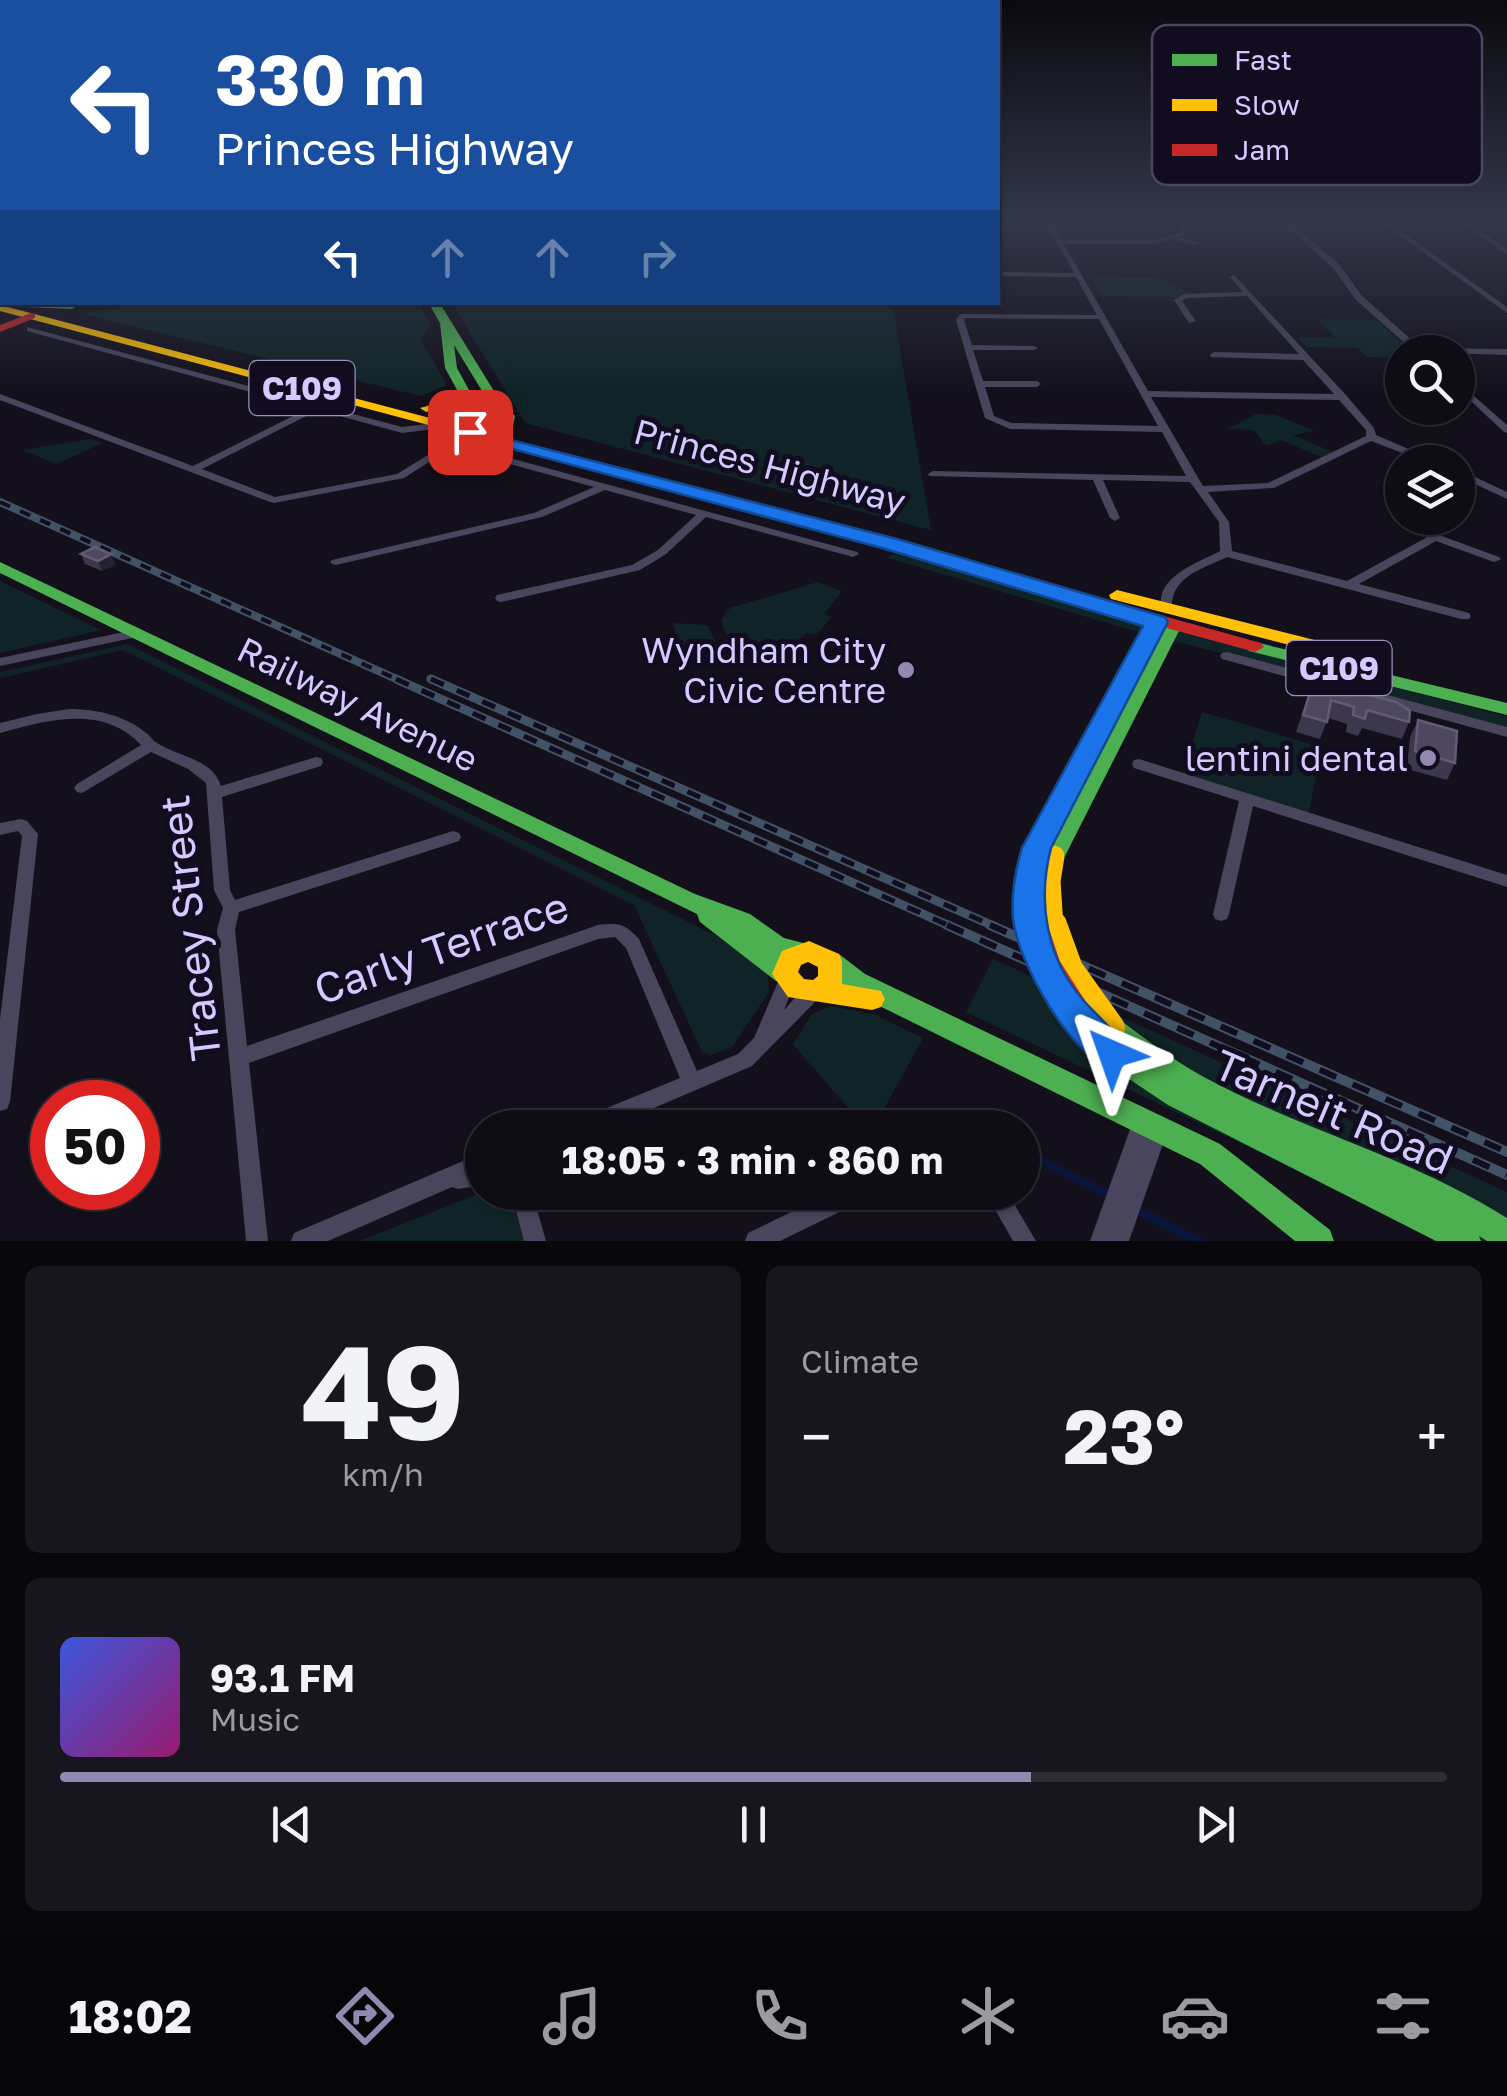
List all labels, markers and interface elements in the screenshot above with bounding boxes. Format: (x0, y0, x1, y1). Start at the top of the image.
legend (1152, 25, 1482, 185)
text: 330 m (215, 36, 425, 120)
icon: left (50, 40, 180, 170)
text: Fast (1234, 43, 1292, 76)
text: Slow (1234, 88, 1300, 121)
text: Princes Highway (215, 121, 574, 175)
text: Jam (1234, 133, 1290, 166)
icon: left (315, 230, 370, 285)
icon: ahead (420, 230, 475, 285)
icon: ahead (525, 230, 580, 285)
icon: right (630, 230, 685, 285)
map controls (1385, 335, 1475, 535)
button: search (1385, 335, 1475, 425)
road number: C109 (250, 361, 354, 415)
pin (428, 390, 513, 475)
icon: arrive (443, 405, 498, 460)
street label: Princes Highway (630, 410, 910, 522)
button: layers (1385, 445, 1475, 535)
street label: Railway Avenue (231, 628, 485, 780)
place label: Wyndham City Civic Centre (641, 629, 886, 711)
road number: C109 (1286, 641, 1392, 695)
marker: Wyndham City Civic Centre (895, 659, 917, 681)
place label: lentini dental (1185, 737, 1408, 779)
marker: lentini dental (1417, 747, 1439, 769)
street label: Tracey Street (148, 793, 230, 1063)
street label: Carly Terrace (307, 880, 575, 1014)
position arrow (1060, 1002, 1164, 1106)
street label: Tarneit Road (1207, 1038, 1461, 1184)
speed limit sign: 50 (30, 1080, 160, 1210)
text: 18:05 · 3 min · 860 m (562, 1137, 943, 1182)
text: 49 (301, 1312, 465, 1468)
text: Climate (801, 1342, 919, 1380)
text: 23° (1064, 1390, 1184, 1481)
text: − (801, 1403, 831, 1469)
text: + (1417, 1403, 1447, 1469)
text: km/h (342, 1455, 424, 1493)
text: 93.1 FM (210, 1655, 355, 1700)
text: Music (210, 1700, 300, 1738)
icon: previous (264, 1797, 319, 1852)
icon: pause (726, 1797, 781, 1852)
icon: next (1188, 1797, 1243, 1852)
icon: directions (330, 1981, 400, 2051)
icon: music (537, 1981, 607, 2051)
icon: phone (745, 1981, 815, 2051)
icon: climate (953, 1981, 1023, 2051)
icon: car (1160, 1981, 1230, 2051)
icon: filters (1368, 1981, 1438, 2051)
text: 18:02 (69, 1989, 192, 2043)

